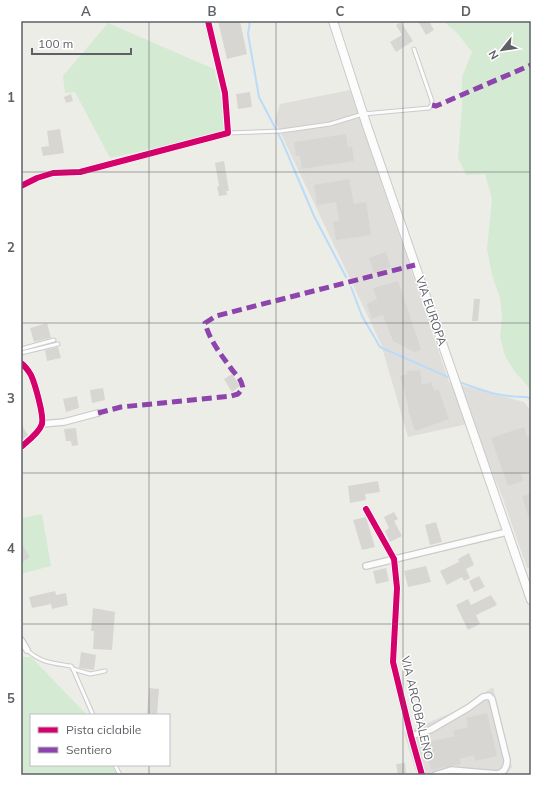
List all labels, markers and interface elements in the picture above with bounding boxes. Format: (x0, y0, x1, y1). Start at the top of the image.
text: A (81, 3, 91, 19)
text: B (208, 3, 217, 19)
text: C (336, 3, 345, 19)
text: D (461, 3, 471, 19)
scale bar (32, 30, 131, 56)
north arrow (482, 30, 522, 70)
text: 100 m (38, 36, 73, 51)
text: N (485, 48, 501, 62)
text: 1 (7, 89, 15, 105)
text: 2 (7, 239, 15, 255)
street label: VIA EUROPA (413, 274, 450, 348)
text: 3 (7, 390, 15, 406)
text: 4 (7, 540, 15, 556)
street label: VIA ARCOBALENO (398, 654, 437, 761)
text: 5 (7, 690, 15, 706)
legend (30, 714, 170, 766)
text: Pista ciclabile (66, 722, 141, 737)
text: Sentiero (66, 742, 112, 757)

